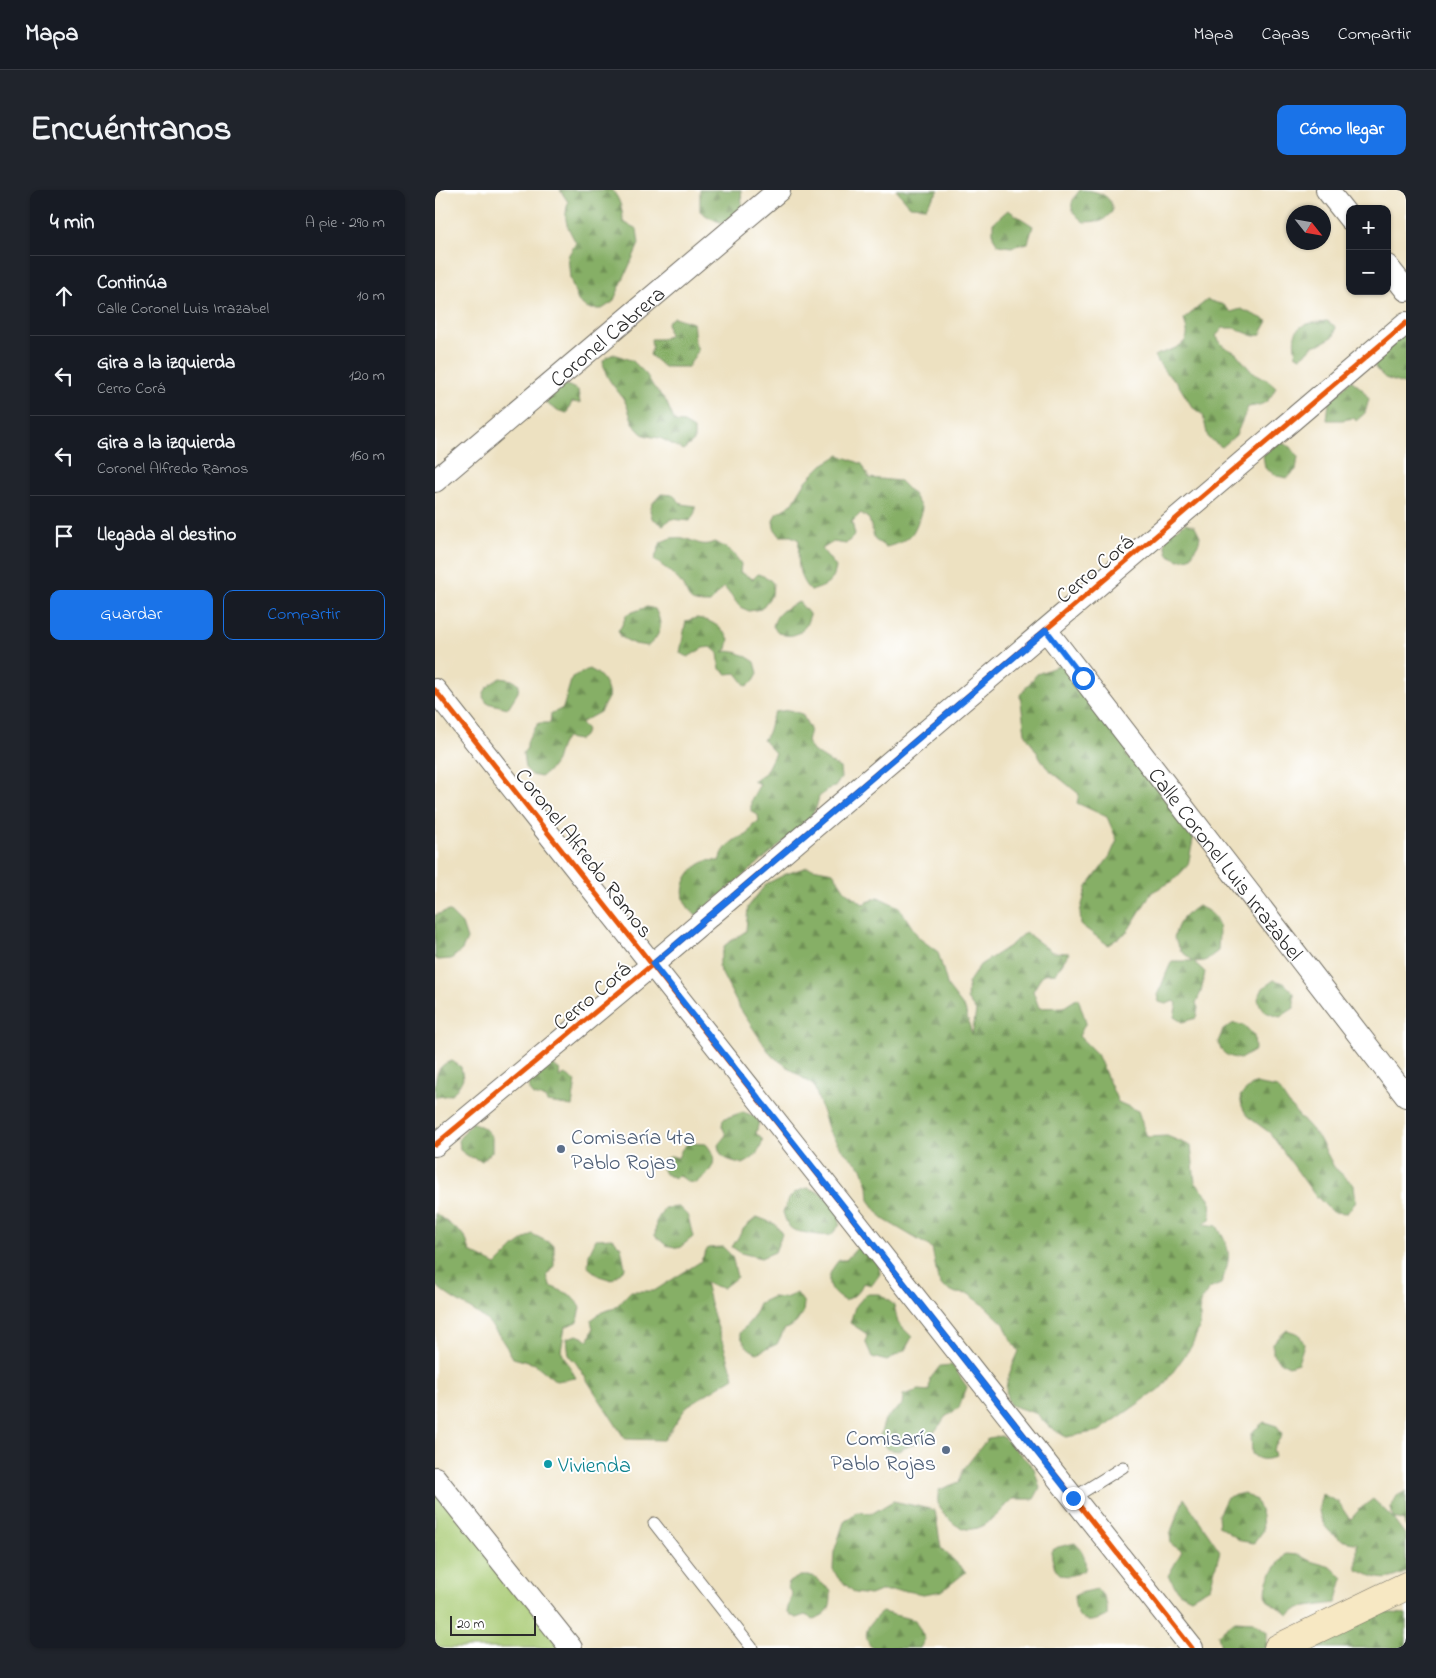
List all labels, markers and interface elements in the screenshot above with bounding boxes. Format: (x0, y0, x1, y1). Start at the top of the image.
text: Mapa (25, 17, 79, 52)
text: Mapa (1193, 22, 1234, 48)
text: Capas (1262, 22, 1310, 48)
text: Compartir (1338, 22, 1411, 48)
text: Encuéntranos (30, 105, 232, 156)
button: Cómo llegar (1277, 105, 1406, 155)
north arrow (1286, 205, 1331, 250)
map controls (1346, 205, 1391, 295)
button: + (1346, 205, 1391, 250)
text: 4 min (50, 208, 94, 238)
text: A pie · 290 m (305, 211, 385, 235)
button: − (1346, 250, 1391, 295)
text: Continúa (97, 270, 167, 297)
street label: Coronel Cabrera (544, 280, 674, 396)
icon: ahead (50, 282, 78, 310)
text: 10 m (357, 284, 385, 308)
text: Calle Coronel Luis Irrazabel (97, 297, 269, 321)
text: Gira a la izquierda (97, 350, 235, 377)
icon: left (50, 362, 78, 390)
text: 120 m (349, 364, 385, 388)
text: Cerro Corá (97, 377, 165, 401)
text: Gira a la izquierda (97, 430, 235, 457)
icon: left (50, 442, 78, 470)
text: 160 m (350, 444, 385, 468)
text: Coronel Alfredo Ramos (97, 457, 248, 481)
icon: arrive (50, 522, 78, 550)
text: Llegada al destino (97, 522, 236, 549)
street label: Cerro Corá (1050, 528, 1142, 613)
button: Guardar (50, 590, 213, 640)
button: Compartir (223, 590, 385, 640)
route start (1072, 667, 1095, 690)
street label: Coronel Alfredo Ramos (506, 762, 659, 946)
street label: Calle Coronel Luis Irrazabel (1139, 762, 1309, 969)
street label: Cerro Corá (547, 955, 639, 1040)
place label: Comisaría 4ta Pablo Rojas (571, 1123, 695, 1180)
marker: Comisaría 4ta Pablo Rojas (555, 1143, 567, 1155)
place label: Comisaría Pablo Rojas (830, 1424, 936, 1481)
marker: Comisaría Pablo Rojas (940, 1444, 952, 1456)
place label: Vivienda (557, 1451, 631, 1483)
marker: Vivienda (542, 1458, 554, 1470)
route end (1062, 1487, 1085, 1510)
scale bar (450, 1613, 536, 1636)
text: 20 m (457, 1614, 484, 1635)

